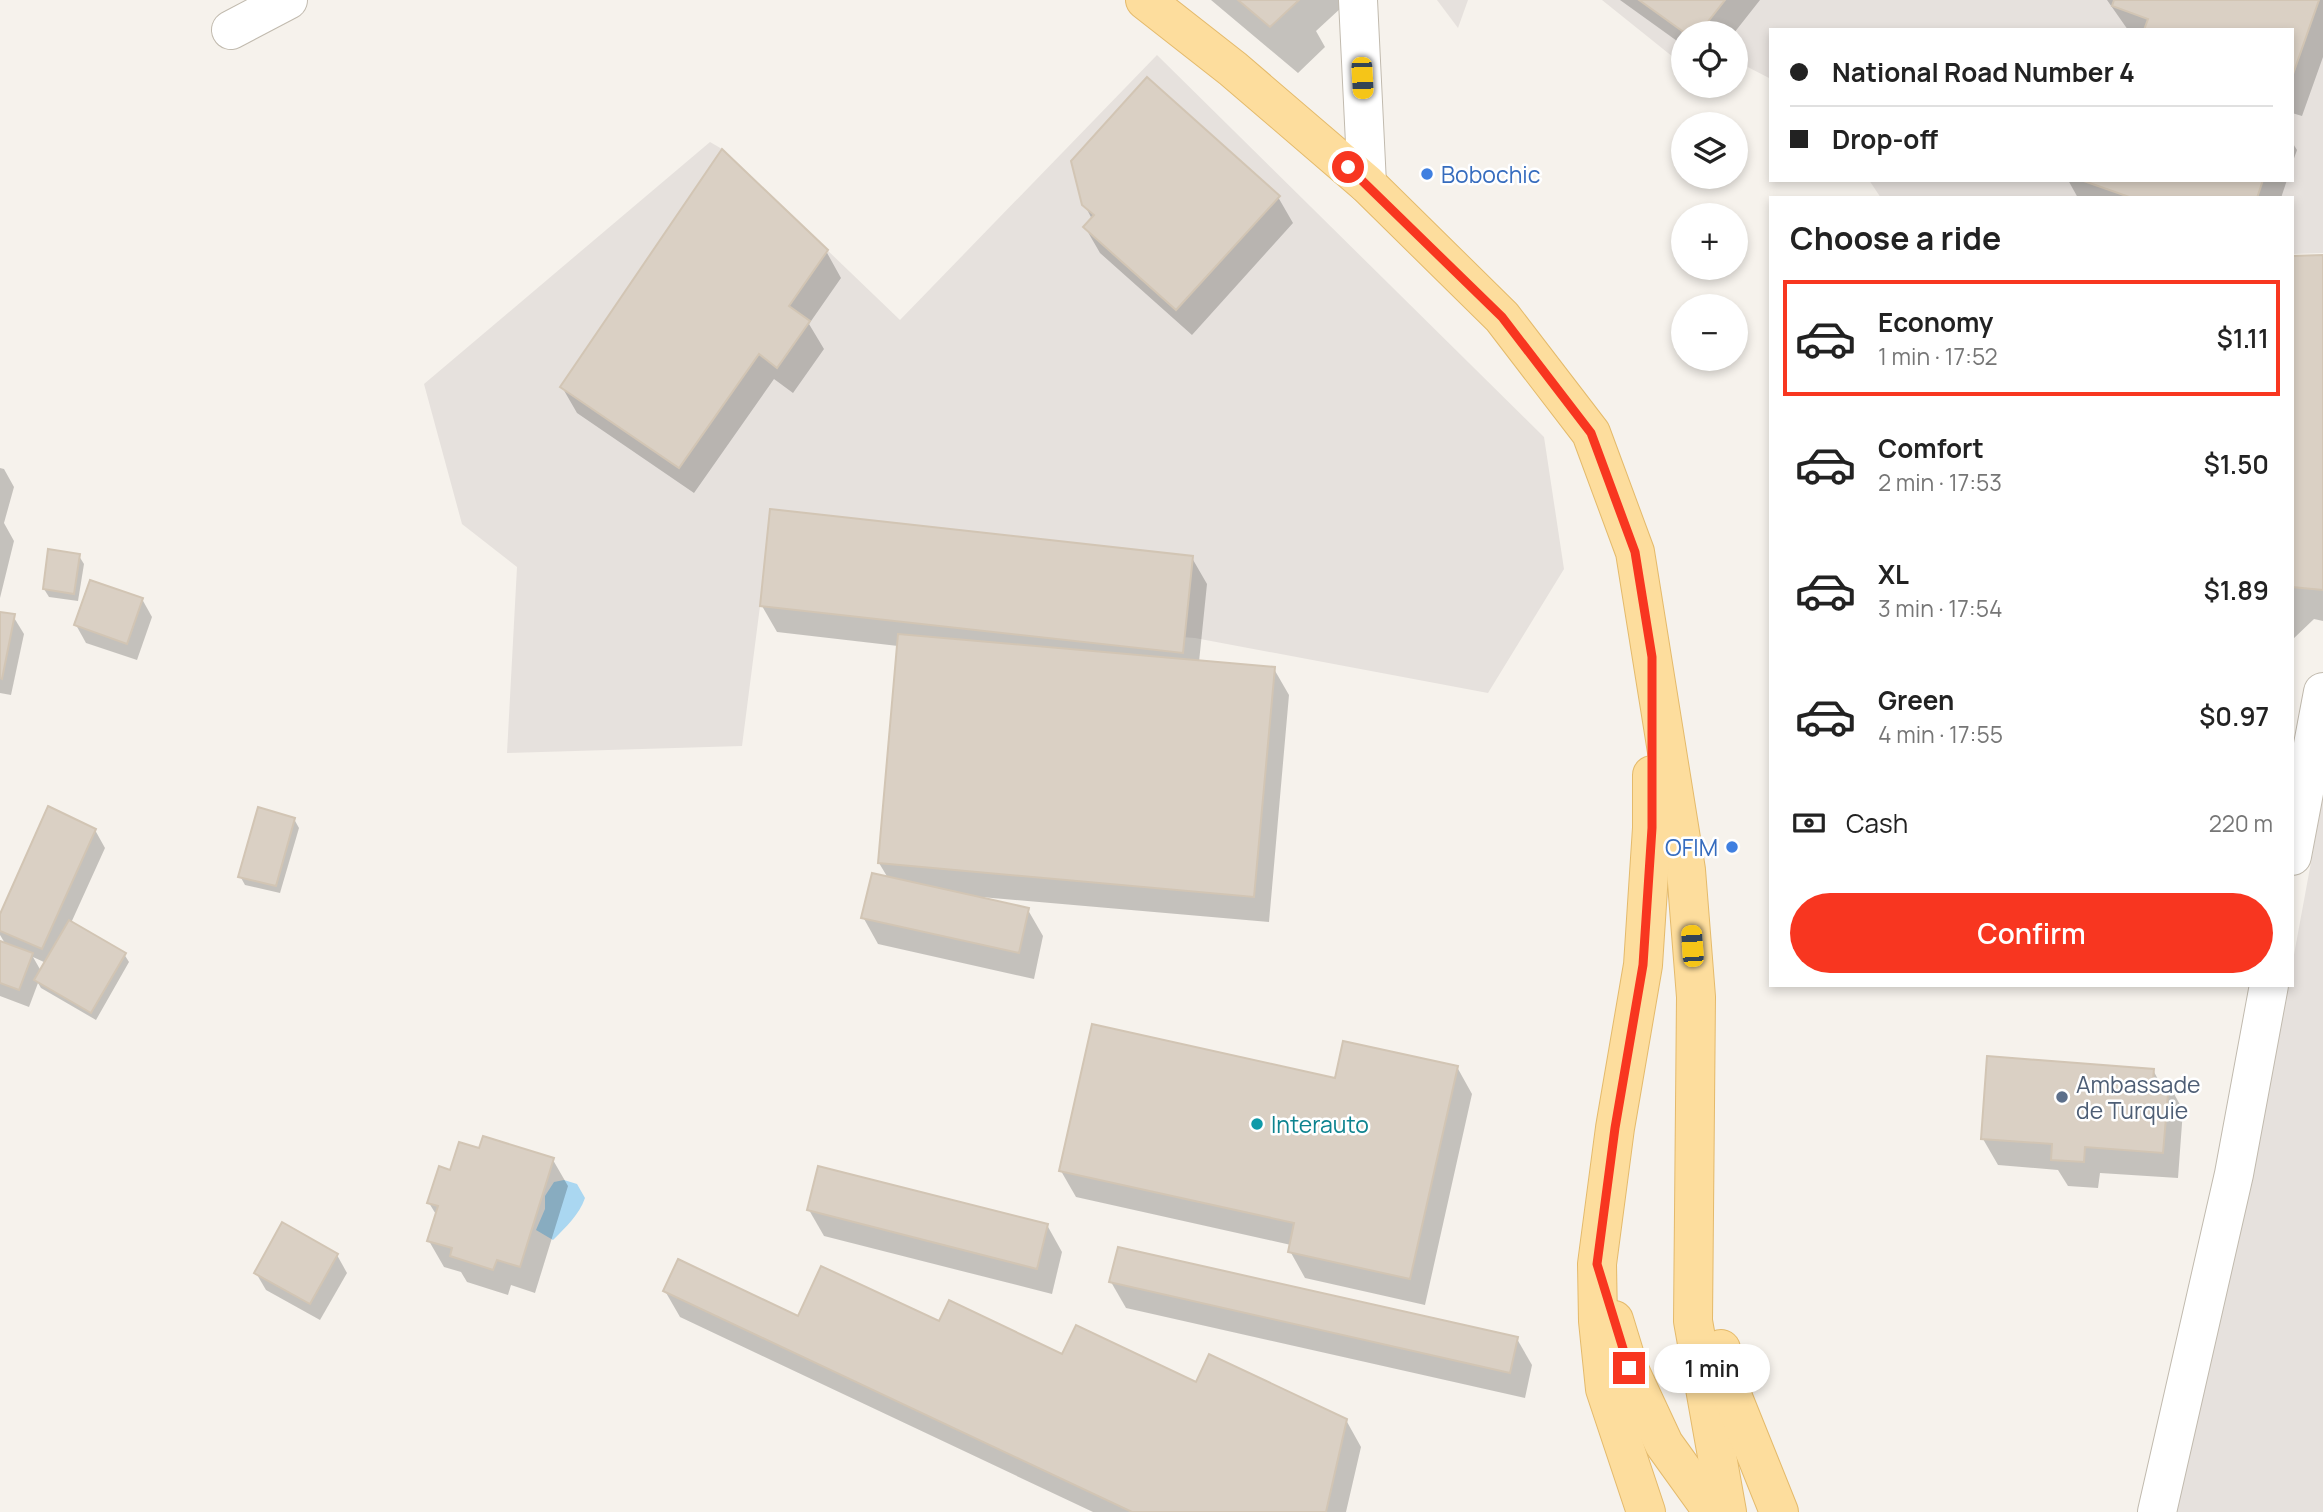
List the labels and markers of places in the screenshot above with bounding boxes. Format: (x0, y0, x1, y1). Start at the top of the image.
place label: Bobochic (1441, 158, 1540, 190)
marker: Bobochic (1419, 166, 1435, 182)
place label: OFIM (1665, 831, 1718, 863)
marker: OFIM (1724, 839, 1740, 855)
place label: Ambassade de Turquie (2076, 1068, 2200, 1126)
marker: Ambassade de Turquie (2054, 1089, 2070, 1105)
place label: Interauto (1271, 1108, 1369, 1140)
marker: Interauto (1249, 1116, 1265, 1132)

